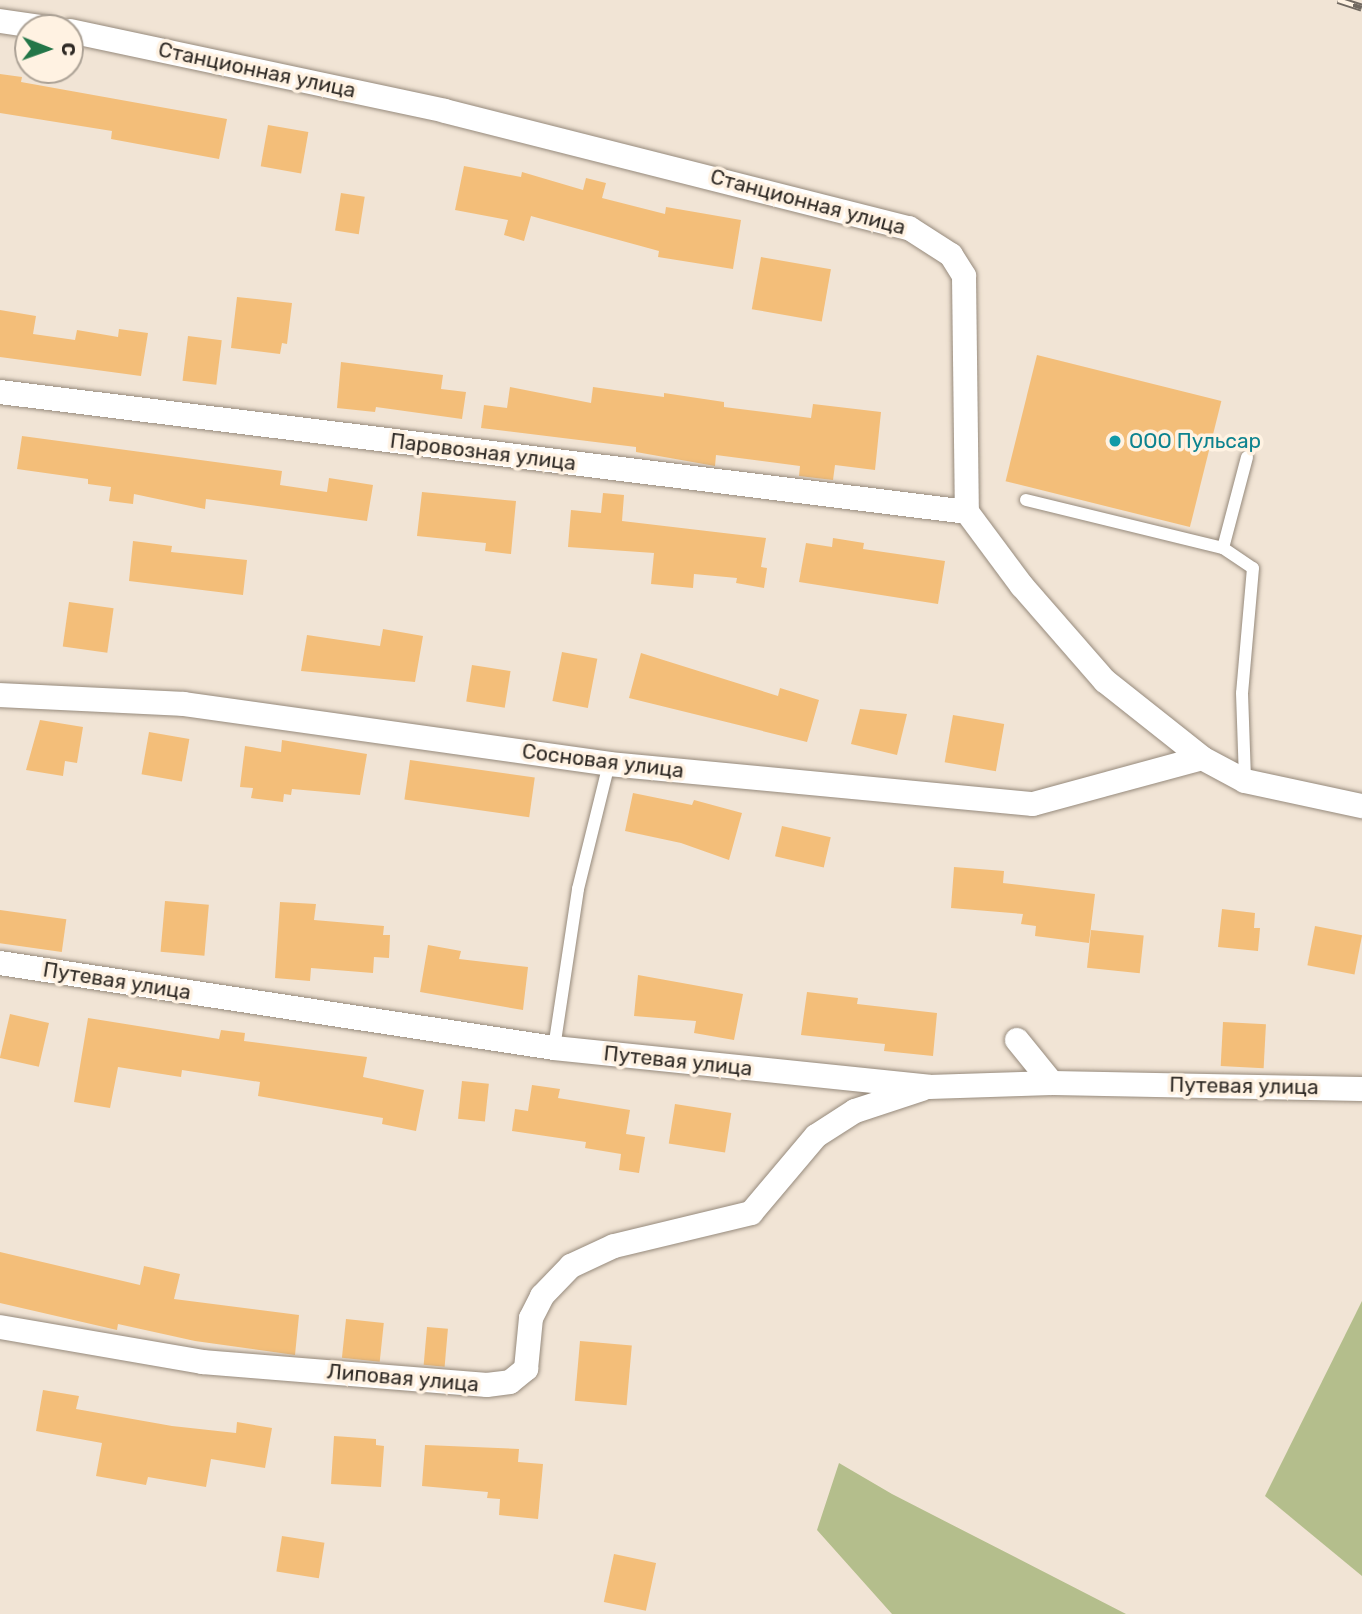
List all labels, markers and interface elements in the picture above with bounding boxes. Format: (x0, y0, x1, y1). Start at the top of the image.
north arrow (14, 14, 84, 84)
street label: Станционная улица (156, 37, 358, 103)
text: С (57, 42, 80, 56)
street label: Станционная улица (708, 164, 908, 240)
street label: Паровозная улица (389, 428, 577, 476)
place label: ООО Пульсар (1129, 428, 1261, 454)
marker: ООО Пульсар (1107, 433, 1123, 449)
street label: Сосновая улица (521, 739, 685, 783)
street label: Путевая улица (41, 957, 193, 1005)
street label: Путевая улица (602, 1041, 754, 1081)
street label: Путевая улица (1169, 1072, 1319, 1100)
street label: Липовая улица (326, 1359, 480, 1397)

